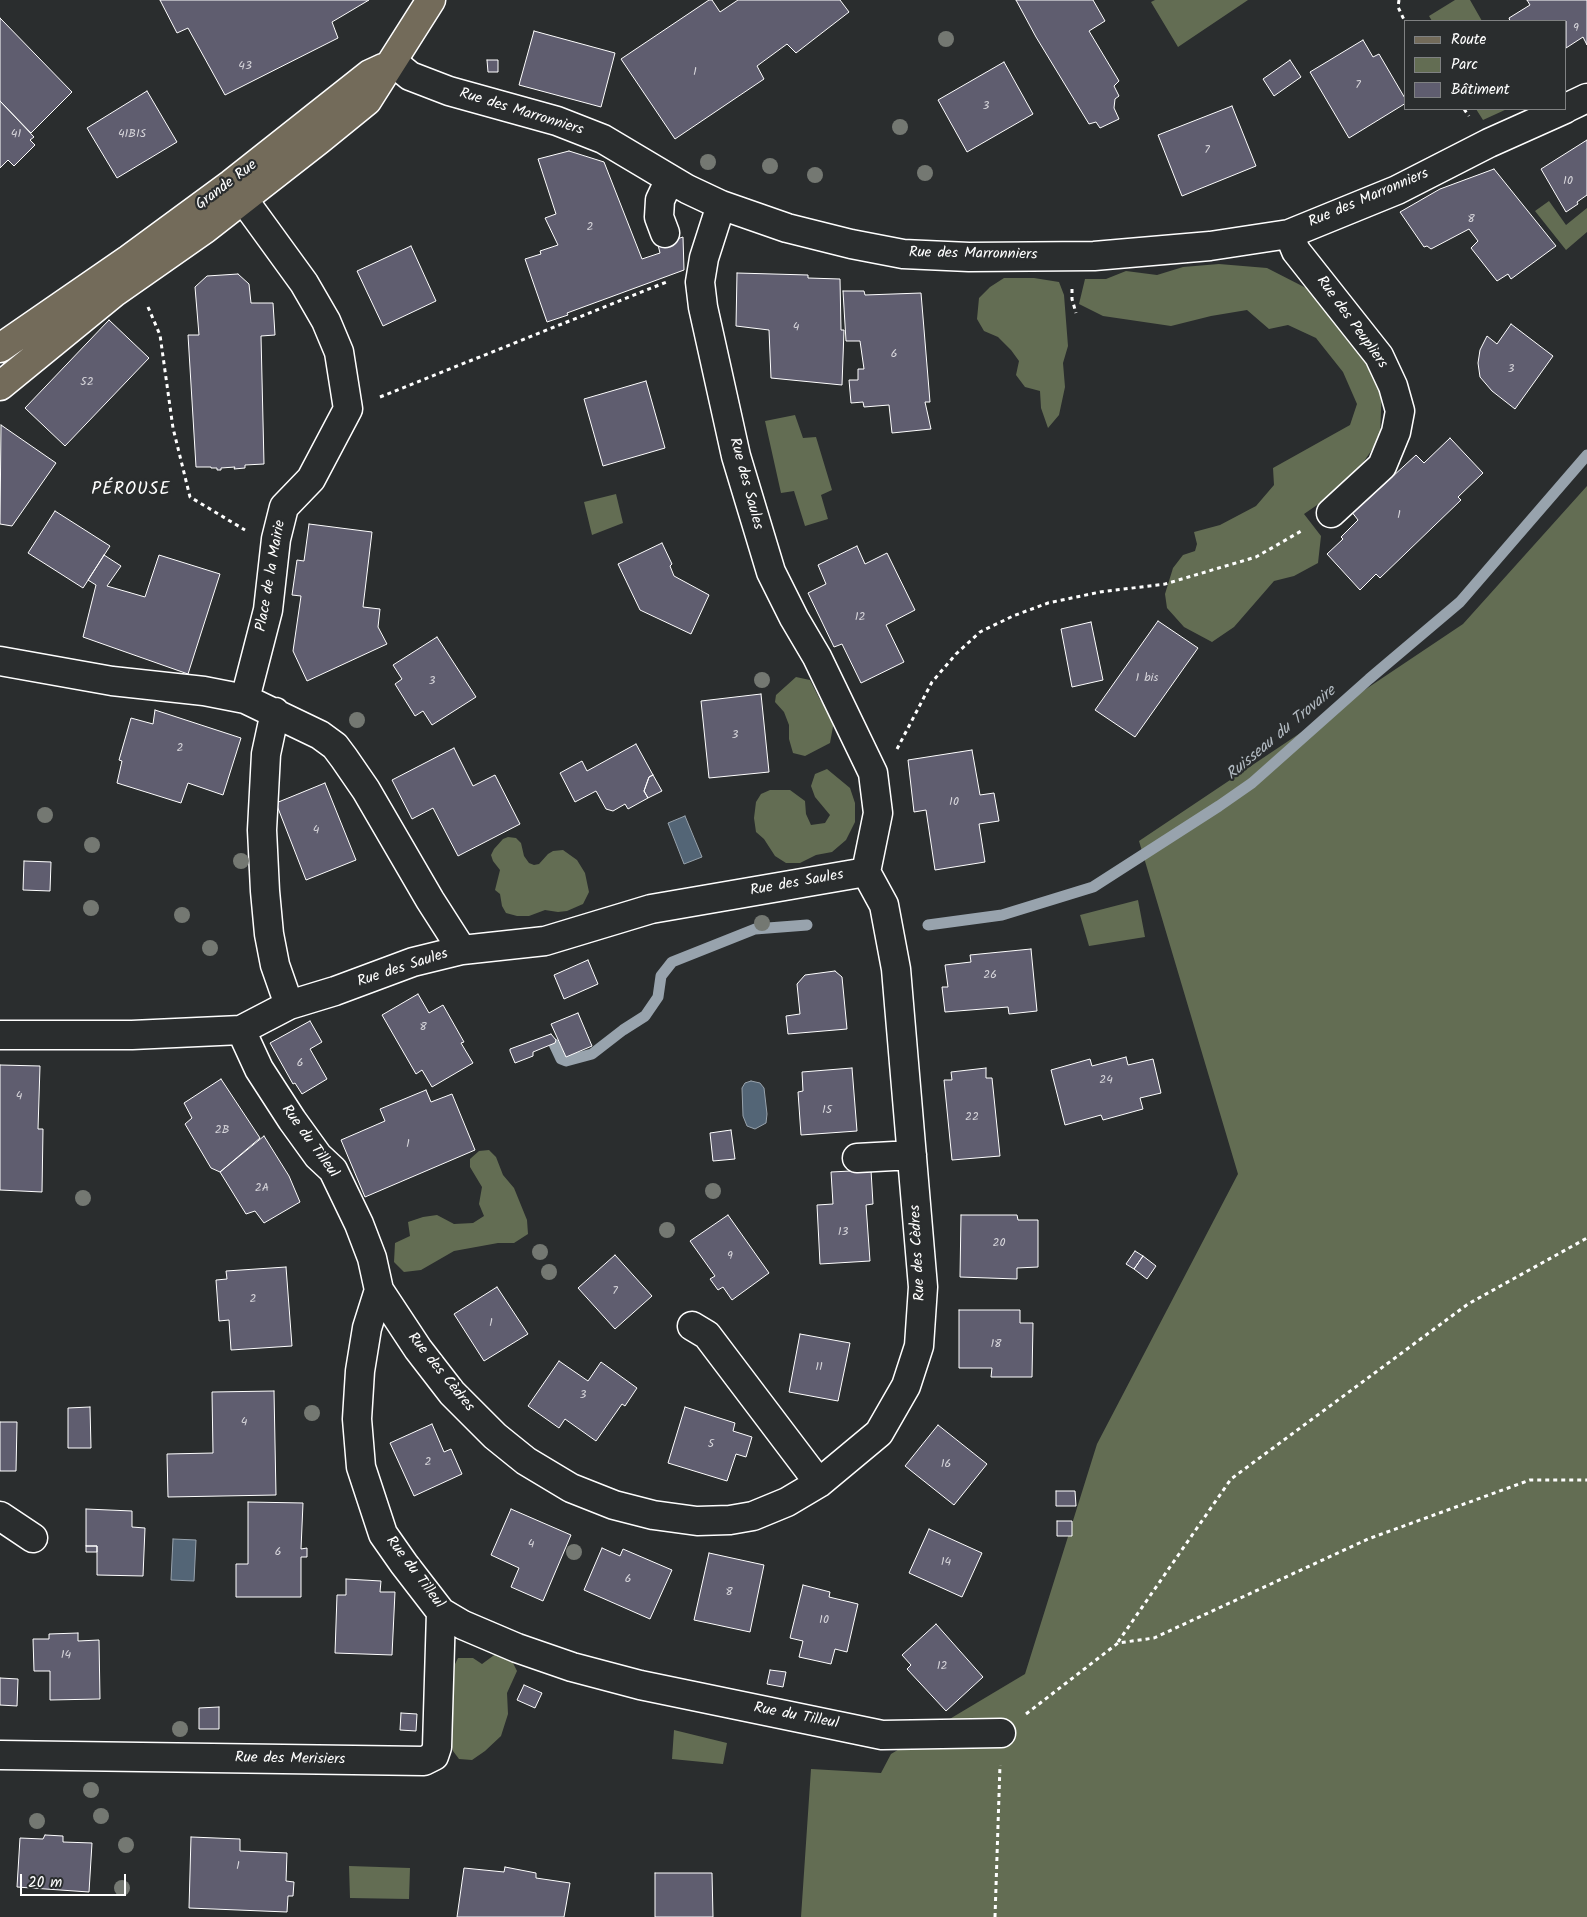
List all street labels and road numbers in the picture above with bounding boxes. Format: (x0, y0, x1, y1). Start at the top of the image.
street label: Rue des Marronniers (457, 86, 585, 140)
street label: Grande Rue (193, 157, 261, 215)
street label: Rue des Marronniers (1306, 166, 1432, 232)
street label: Rue des Marronniers (909, 245, 1037, 265)
street label: Rue des Peupliers (1311, 273, 1391, 373)
street label: Rue des Saules (724, 436, 766, 532)
street label: Place de la Mairie (253, 519, 291, 633)
street label: Rue des Saules (749, 867, 845, 901)
street label: Rue des Saules (355, 946, 451, 992)
street label: Rue du Tilleul (276, 1102, 342, 1182)
street label: Rue des Cèdres (907, 1204, 931, 1302)
street label: Rue des Cèdres (403, 1330, 477, 1416)
street label: Rue du Tilleul (381, 1533, 447, 1613)
street label: Rue du Tilleul (752, 1700, 840, 1734)
street label: Rue des Merisiers (235, 1750, 345, 1770)

